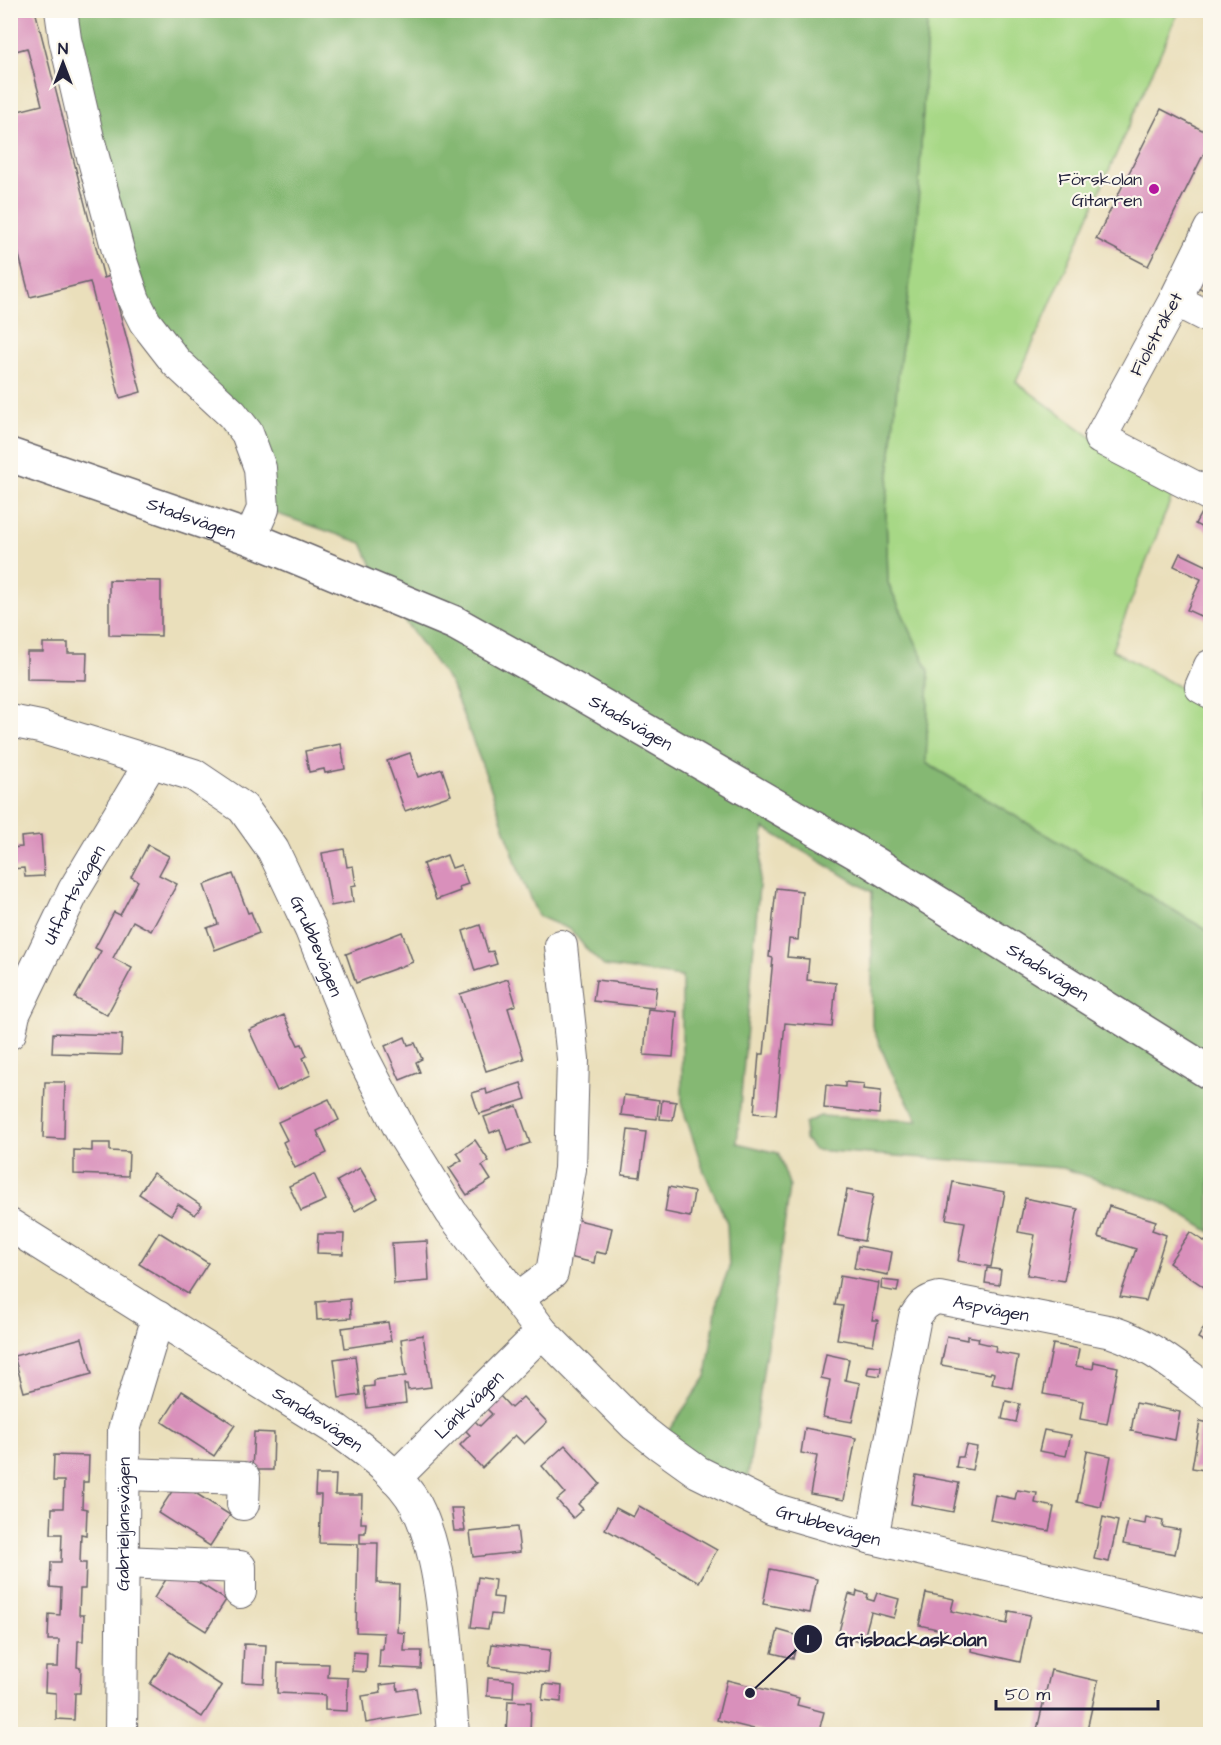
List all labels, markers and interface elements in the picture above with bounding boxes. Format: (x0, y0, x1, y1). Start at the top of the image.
north arrow (33, 33, 93, 93)
text: N (58, 38, 68, 60)
place label: Förskolan Gitarren (1058, 167, 1142, 213)
marker: Förskolan Gitarren (1147, 182, 1161, 196)
street label: Fiolstråket (1124, 287, 1189, 381)
street label: Stadsvägen (143, 491, 239, 545)
street label: Stadsvägen (584, 689, 677, 757)
street label: Utfartsvägen (37, 840, 111, 949)
street label: Grubbevägen (283, 891, 349, 1001)
street label: Stadsvägen (1002, 937, 1094, 1007)
street label: Aspvägen (951, 1289, 1031, 1328)
street label: Länkvägen (429, 1365, 509, 1445)
street label: Sandåsvägen (268, 1381, 368, 1458)
street label: Gabrieljansvägen (110, 1457, 138, 1591)
street label: Grubbevägen (773, 1499, 883, 1553)
callout: Grisbackaskolan (793, 1620, 998, 1658)
text: Grisbackaskolan (835, 1626, 987, 1654)
text: 1 (807, 1627, 810, 1652)
scale bar (996, 1673, 1158, 1711)
text: 50 m (1005, 1682, 1050, 1707)

